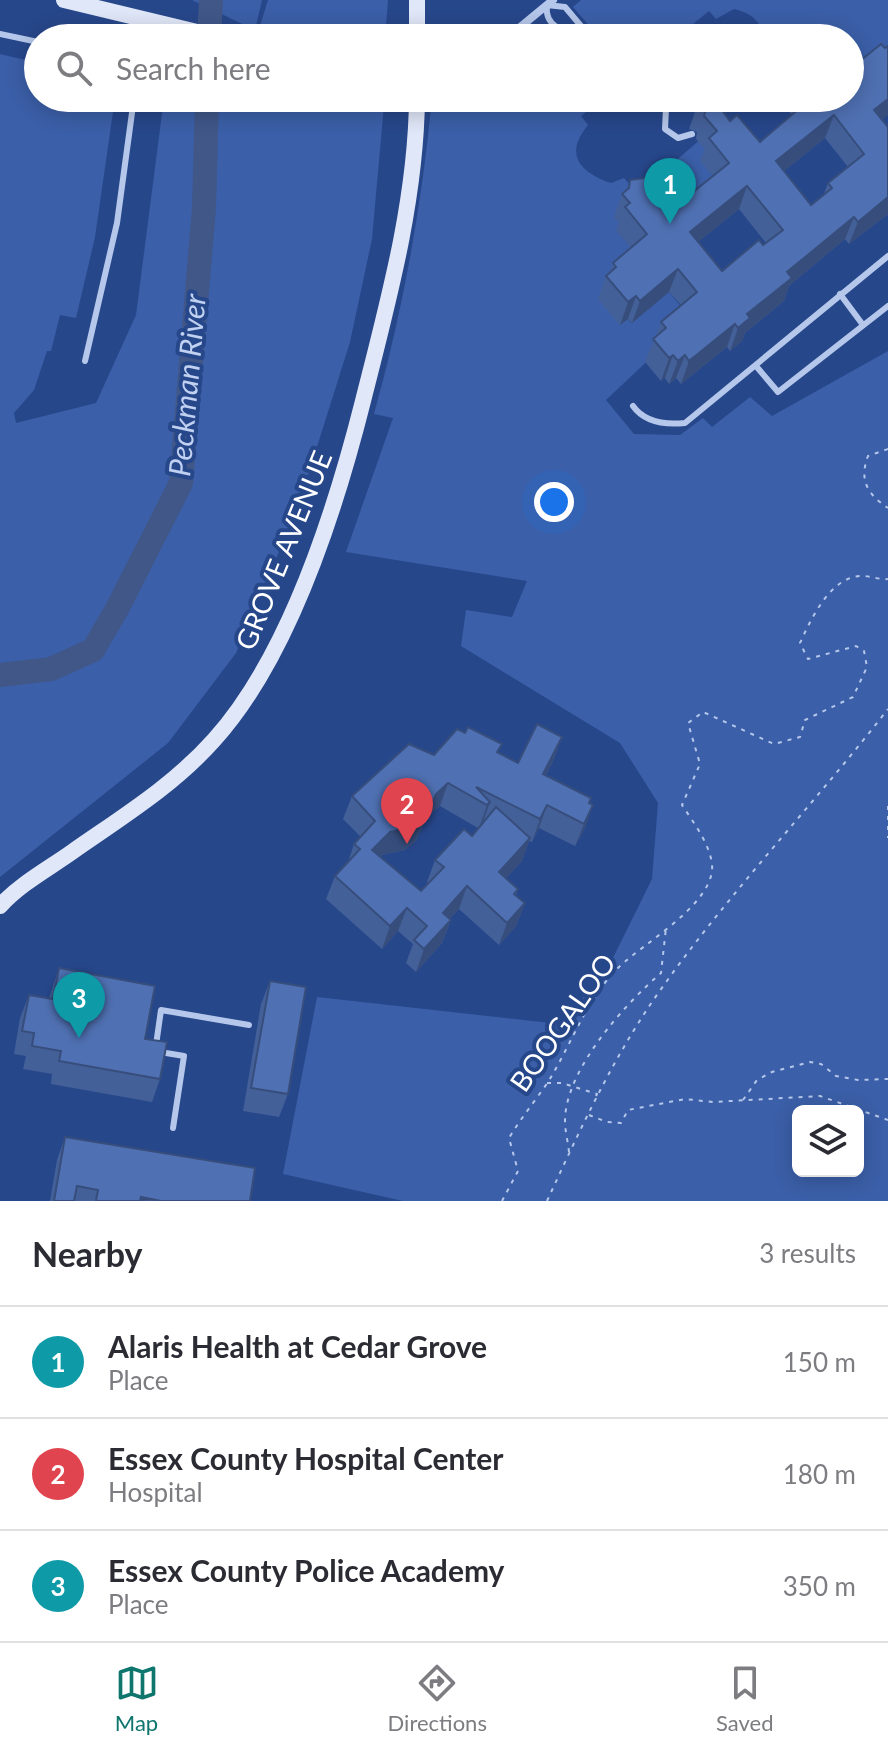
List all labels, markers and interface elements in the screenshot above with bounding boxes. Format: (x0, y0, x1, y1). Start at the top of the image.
search box (24, 24, 864, 112)
icon: search (52, 46, 96, 90)
text: Search here (116, 50, 271, 86)
pin: 1 (644, 158, 696, 224)
water label: Peckman River (160, 292, 212, 478)
street label: GROVE AVENUE (228, 445, 338, 655)
your location (534, 482, 574, 522)
pin: 2 (381, 778, 433, 844)
street label: BOOGALOO (502, 947, 622, 1097)
pin: 3 (53, 972, 105, 1038)
map controls (792, 1105, 864, 1177)
button: layers (792, 1105, 864, 1177)
text: Nearby (32, 1233, 143, 1274)
text: 3 results (759, 1237, 856, 1269)
text: Alaris Health at Cedar Grove (108, 1328, 487, 1364)
text: 1 (50, 1346, 66, 1378)
text: 150 m (783, 1346, 856, 1378)
text: Place (108, 1364, 169, 1396)
text: Essex County Hospital Center (108, 1440, 503, 1476)
text: 2 (50, 1458, 66, 1490)
text: 180 m (783, 1458, 856, 1490)
text: Hospital (108, 1476, 203, 1508)
text: Essex County Police Academy (108, 1552, 504, 1588)
text: 3 (50, 1570, 66, 1602)
text: 350 m (783, 1570, 856, 1602)
text: Place (108, 1588, 169, 1620)
tab: Map (115, 1661, 159, 1736)
tab: Directions (388, 1661, 487, 1736)
tab: Saved (716, 1661, 773, 1736)

